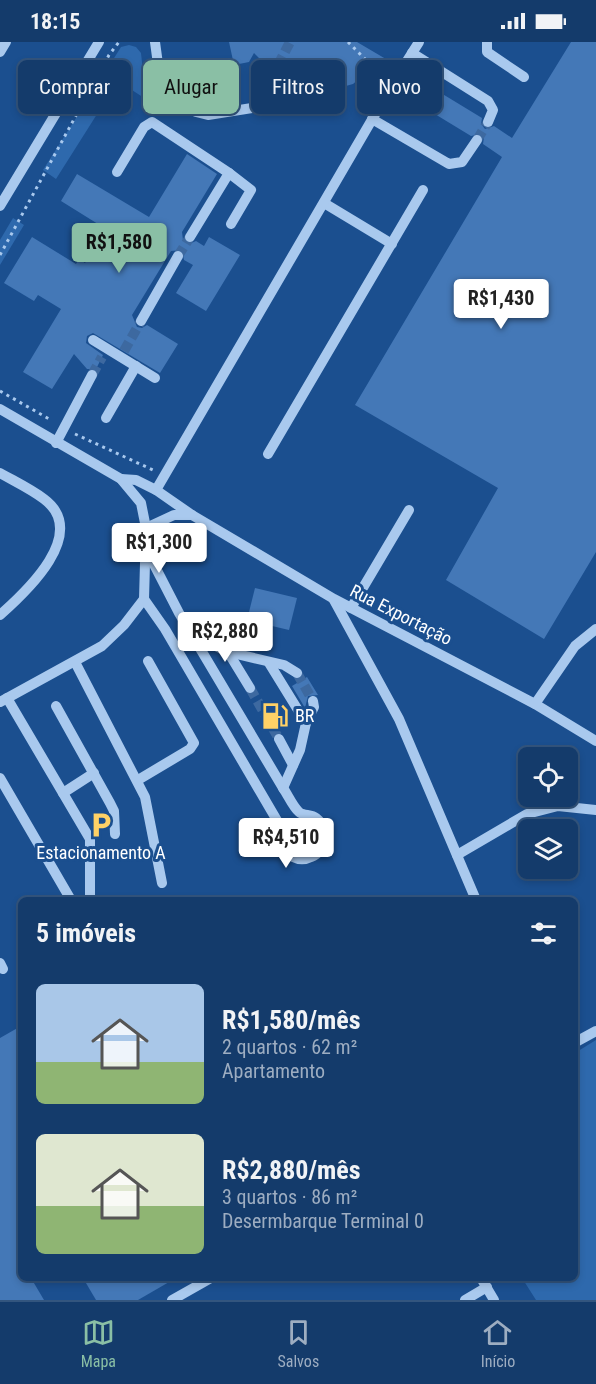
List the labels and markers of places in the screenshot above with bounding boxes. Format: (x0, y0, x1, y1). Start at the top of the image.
pin: R$1,580 (64, 223, 174, 274)
pin: R$1,430 (446, 279, 556, 330)
pin: R$1,300 (104, 523, 214, 574)
pin: R$2,880 (170, 612, 280, 663)
fuel station icon: BR (260, 701, 290, 731)
place label: BR (295, 705, 315, 726)
parking icon: Estacionamento A (86, 810, 116, 840)
pin: R$4,510 (231, 818, 341, 869)
place label: Estacionamento A (36, 842, 166, 863)

